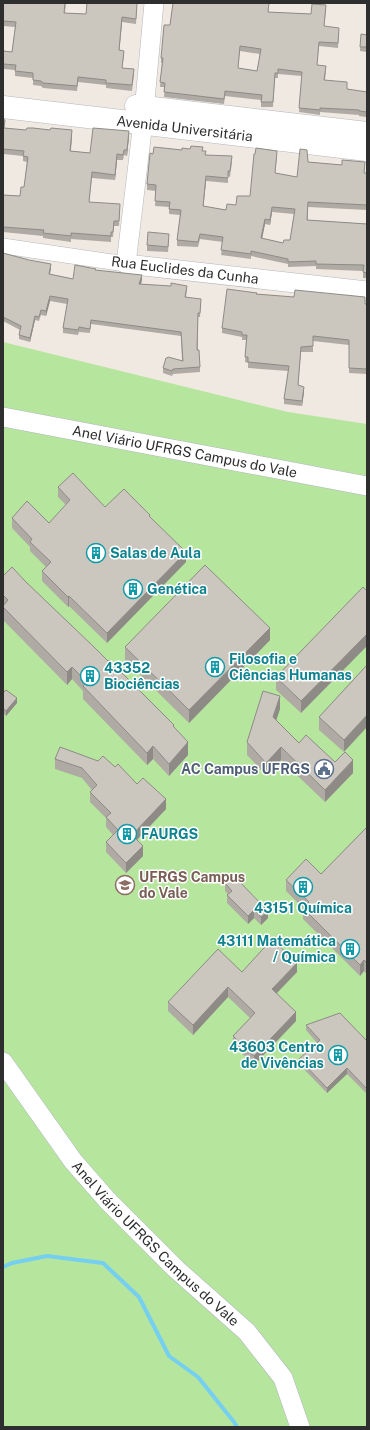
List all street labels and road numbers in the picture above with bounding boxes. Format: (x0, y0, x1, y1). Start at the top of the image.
street label: Avenida Universitária (116, 112, 254, 144)
street label: Rua Euclides da Cunha (110, 253, 260, 287)
street label: Anel Viário UFRGS Campus do Vale (71, 422, 299, 481)
street label: Anel Viário UFRGS Campus do Vale (69, 1158, 242, 1329)

